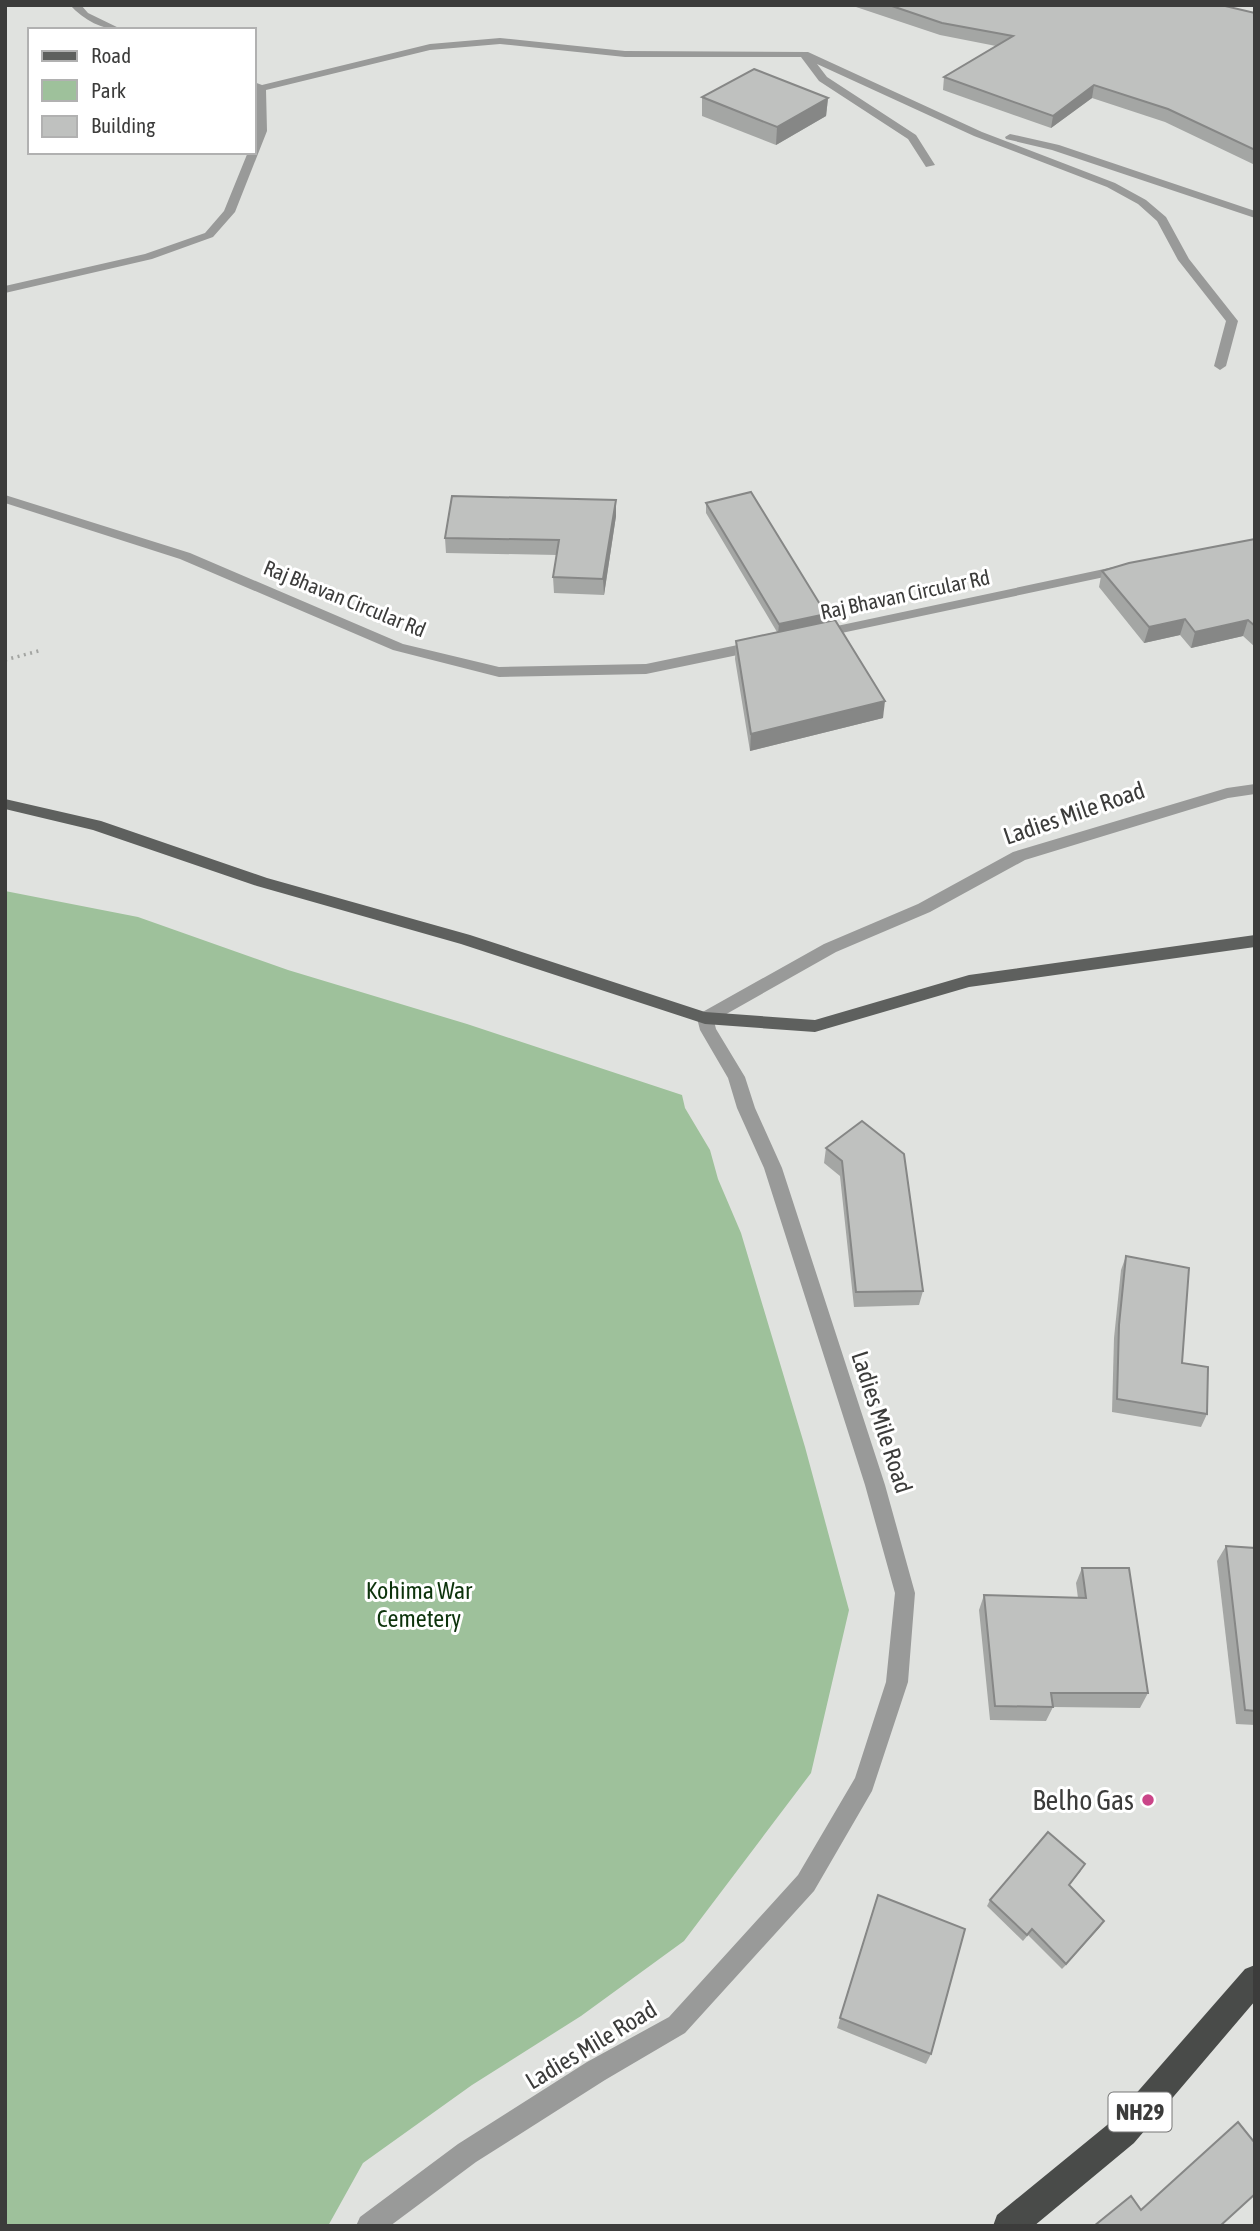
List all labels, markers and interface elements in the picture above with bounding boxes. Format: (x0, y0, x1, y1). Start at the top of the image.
legend (28, 28, 256, 154)
text: Road (91, 43, 131, 67)
text: Park (91, 78, 126, 102)
text: Building (91, 113, 155, 137)
street label: Raj Bhavan Circular Rd (261, 555, 429, 641)
street label: Raj Bhavan Circular Rd (818, 564, 992, 624)
street label: Ladies Mile Road (1000, 776, 1148, 850)
street label: Ladies Mile Road (846, 1348, 918, 1496)
park label: Kohima War Cemetery (366, 1577, 473, 1632)
place label: Belho Gas (1032, 1784, 1134, 1816)
marker: Belho Gas (1140, 1792, 1156, 1808)
street label: Ladies Mile Road (521, 1995, 661, 2095)
road number: NH29 (1108, 2092, 1172, 2132)

